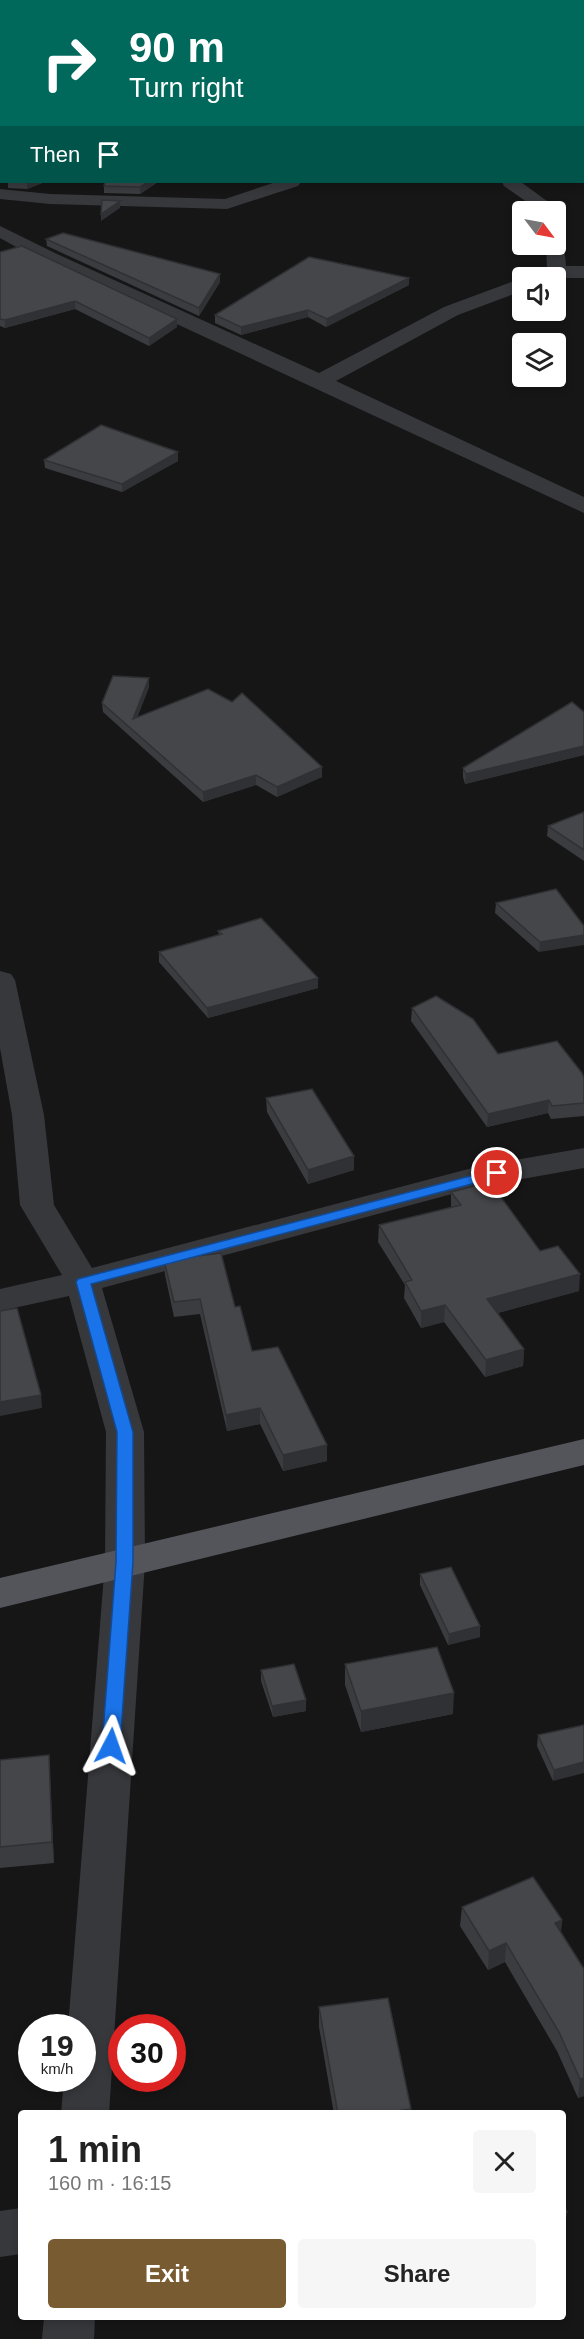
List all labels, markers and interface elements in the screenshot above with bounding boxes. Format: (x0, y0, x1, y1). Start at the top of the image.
icon: right (30, 24, 108, 102)
text: 90 m (129, 24, 225, 71)
text: Turn right (129, 73, 244, 103)
icon: arrive (92, 138, 125, 171)
text: Then (30, 142, 80, 167)
north arrow (512, 201, 566, 255)
map controls (512, 201, 566, 387)
button: sound (512, 267, 566, 321)
button: layers (512, 333, 566, 387)
pin (471, 1147, 522, 1198)
icon: arrive (480, 1156, 513, 1189)
position arrow (79, 1714, 143, 1778)
speed limit sign: 30 (108, 2014, 186, 2092)
text: 19 (40, 2029, 74, 2062)
text: km/h (41, 2060, 73, 2077)
text: 1 min (48, 2129, 142, 2170)
button: close (473, 2130, 536, 2193)
text: 160 m · 16:15 (48, 2172, 171, 2194)
button: Exit (48, 2239, 286, 2308)
button: Share (298, 2239, 536, 2308)

